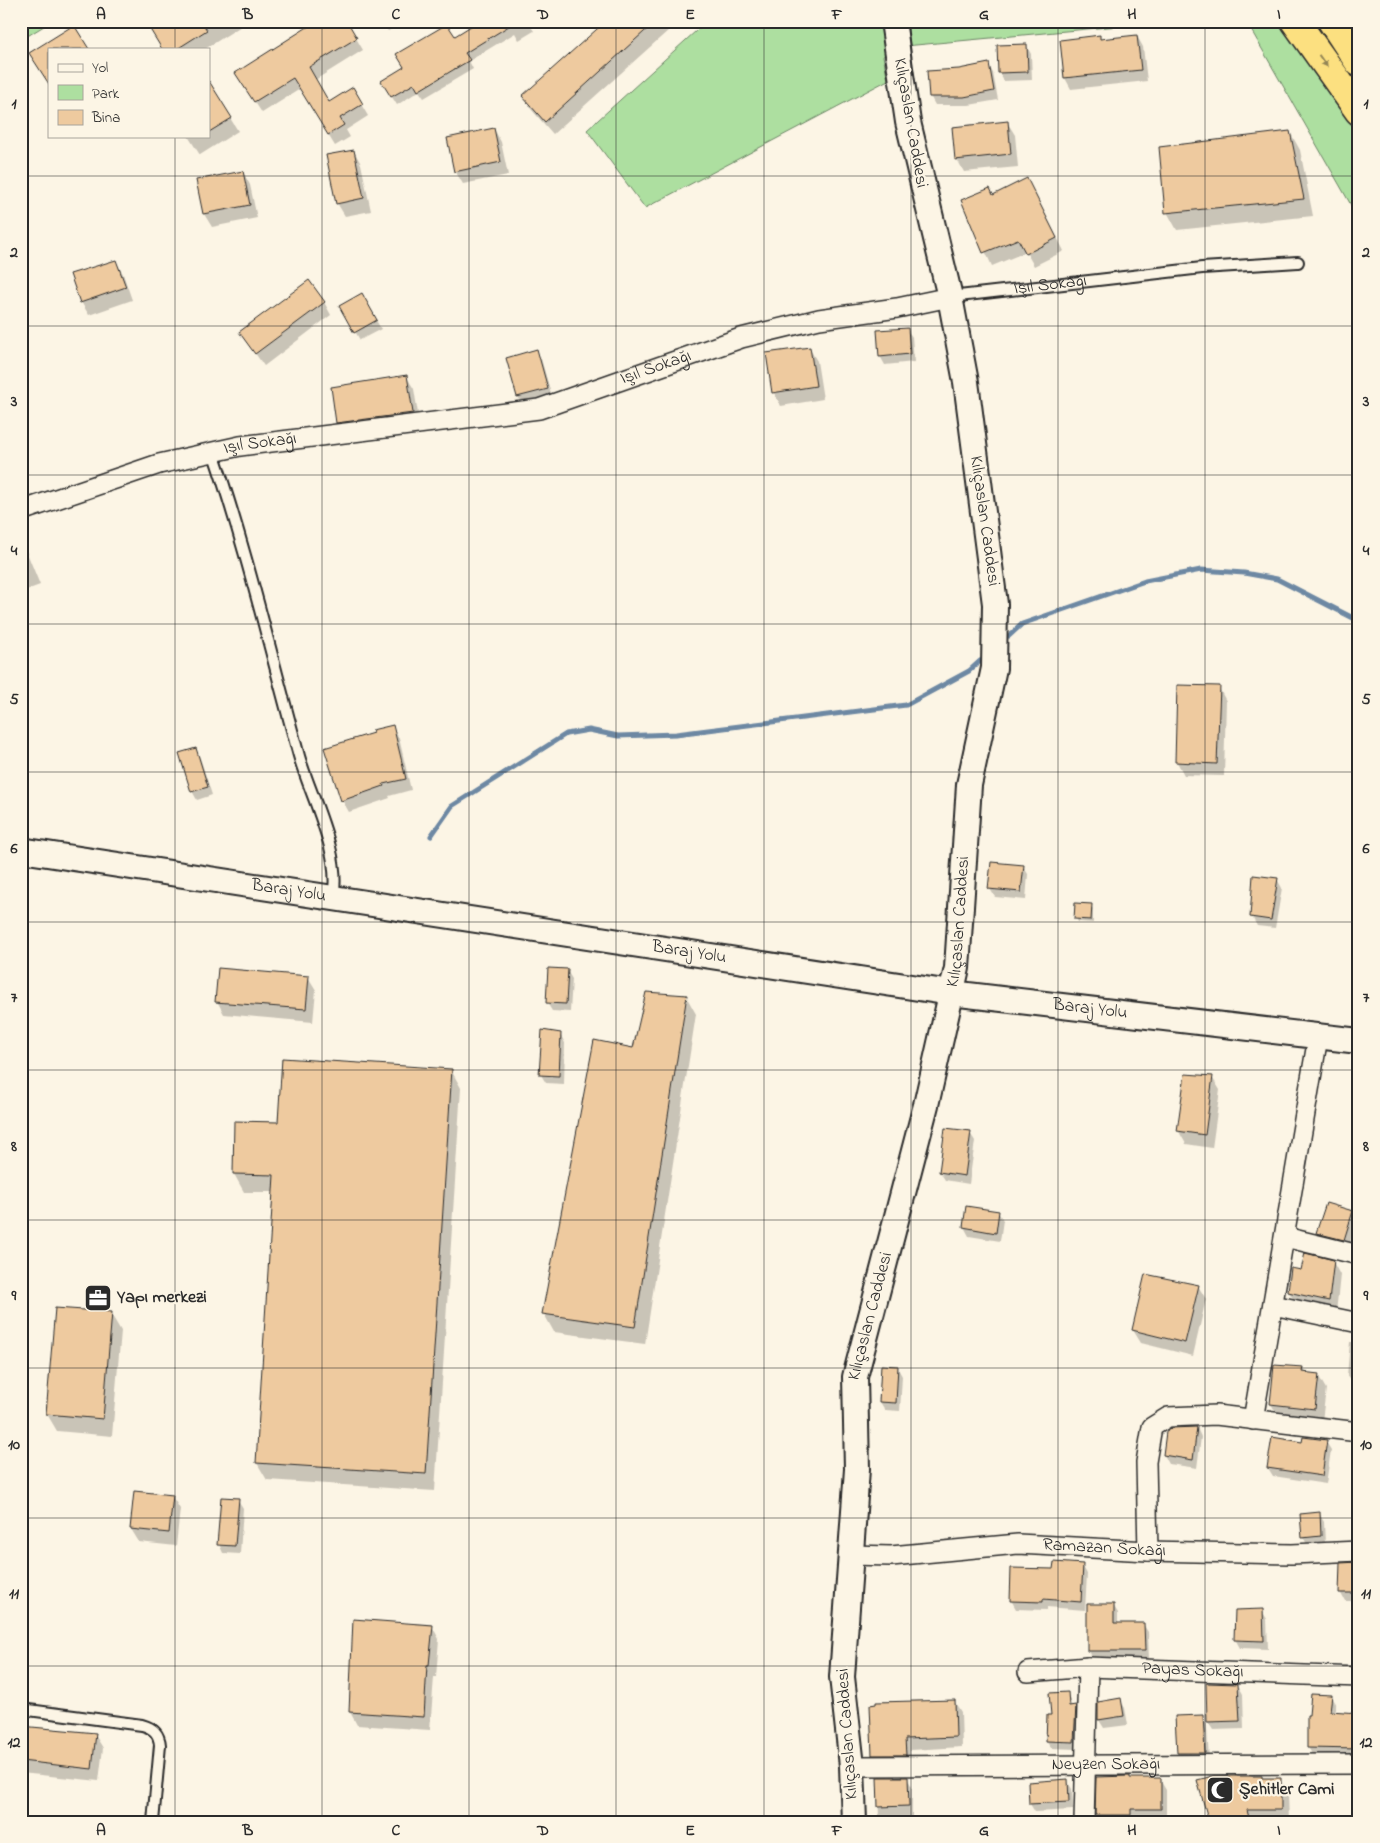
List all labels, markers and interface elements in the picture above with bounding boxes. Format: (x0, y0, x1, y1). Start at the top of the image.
text: A (96, 3, 106, 27)
text: B (242, 3, 254, 27)
text: C (392, 3, 401, 27)
text: D (536, 3, 549, 27)
text: E (685, 3, 695, 27)
text: F (831, 3, 843, 27)
text: G (979, 3, 989, 27)
text: H (1127, 3, 1137, 27)
text: I (1277, 3, 1281, 27)
legend (48, 48, 210, 138)
one-way arrow (1318, 54, 1328, 68)
street label: Kılıçaslan Caddesi (886, 56, 934, 190)
text: Yol (92, 57, 108, 79)
text: Park (92, 83, 120, 105)
text: 1 (11, 92, 17, 116)
text: 1 (1363, 92, 1369, 116)
text: Bina (91, 107, 120, 129)
text: 2 (9, 241, 18, 265)
text: 2 (1361, 241, 1370, 265)
street label: Işıl Sokağı (1012, 268, 1088, 303)
street label: Işıl Sokağı (617, 343, 695, 392)
text: 3 (10, 390, 18, 414)
text: 3 (1362, 390, 1370, 414)
street label: Işıl Sokağı (221, 426, 298, 462)
street label: Kılıçaslan Caddesi (962, 454, 1006, 588)
text: 4 (10, 539, 18, 563)
text: 4 (1362, 539, 1370, 563)
text: 5 (9, 688, 19, 712)
text: 5 (1361, 688, 1371, 712)
text: 6 (9, 837, 18, 861)
text: 6 (1361, 837, 1370, 861)
street label: Kılıçaslan Caddesi (940, 855, 977, 990)
street label: Baraj Yolu (249, 872, 328, 910)
street label: Baraj Yolu (649, 934, 728, 971)
text: 7 (11, 986, 18, 1010)
text: 7 (1363, 986, 1370, 1010)
street label: Baraj Yolu (1050, 992, 1129, 1027)
text: 8 (10, 1135, 17, 1159)
text: 8 (1362, 1135, 1369, 1159)
street label: Kılıçaslan Caddesi (842, 1249, 900, 1383)
office icon: Yapı merkezi (83, 1283, 113, 1313)
text: 9 (11, 1284, 17, 1308)
text: 9 (1363, 1284, 1369, 1308)
place label: Yapı merkezi (116, 1285, 207, 1311)
text: 10 (8, 1433, 20, 1457)
text: 10 (1360, 1433, 1372, 1457)
street label: Ramazan Sokağı (1042, 1532, 1166, 1565)
text: 11 (9, 1582, 20, 1606)
text: 11 (1361, 1582, 1372, 1606)
street label: Payas Sokağı (1141, 1656, 1244, 1687)
street label: Kılıçaslan Caddesi (830, 1667, 866, 1801)
text: 12 (7, 1731, 21, 1755)
text: 12 (1359, 1731, 1373, 1755)
street label: Neyzen Sokağı (1052, 1752, 1160, 1779)
mosque icon: Şehitler Cami (1205, 1775, 1235, 1805)
place label: Şehitler Cami (1239, 1777, 1334, 1803)
text: A (96, 1819, 106, 1843)
text: B (242, 1819, 254, 1843)
text: C (392, 1819, 401, 1843)
text: D (536, 1819, 549, 1843)
text: E (685, 1819, 695, 1843)
text: F (831, 1819, 843, 1843)
text: G (979, 1819, 989, 1843)
text: H (1127, 1819, 1137, 1843)
text: I (1277, 1819, 1281, 1843)

